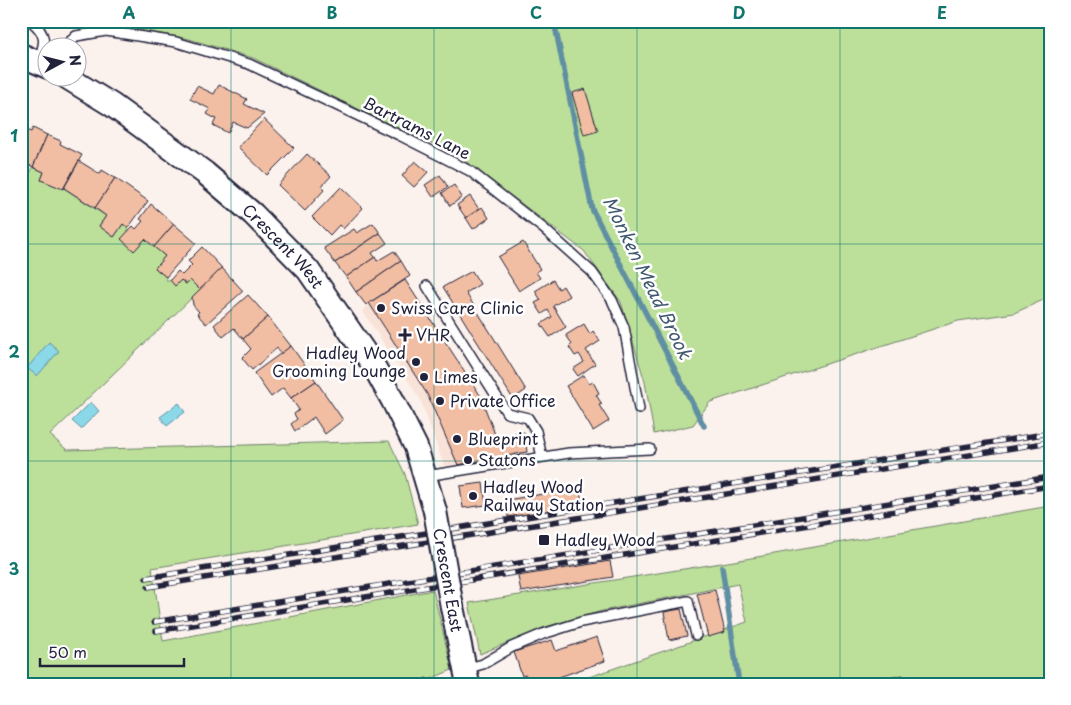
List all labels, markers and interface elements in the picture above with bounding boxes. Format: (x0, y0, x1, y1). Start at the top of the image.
text: A (123, 0, 136, 24)
text: B (327, 0, 338, 24)
text: C (530, 0, 542, 24)
text: D (733, 0, 745, 24)
text: E (937, 0, 947, 24)
north arrow (38, 38, 88, 88)
text: N (64, 54, 86, 67)
street label: Bartrams Lane (360, 90, 475, 165)
text: 1 (10, 123, 18, 147)
water label: Monken Mead Brook (597, 191, 700, 364)
street label: Crescent West (238, 197, 330, 293)
place label: Swiss Care Clinic (391, 295, 524, 319)
marker: Swiss Care Clinic (375, 302, 387, 314)
place label: VHR (416, 322, 450, 346)
marker: VHR (398, 328, 412, 342)
text: 2 (8, 339, 20, 363)
place label: Hadley Wood Grooming Lounge (272, 340, 406, 382)
marker: Hadley Wood Grooming Lounge (410, 356, 422, 368)
place label: Limes (434, 364, 478, 388)
marker: Limes (418, 371, 430, 383)
place label: Private Office (450, 388, 556, 412)
marker: Private Office (434, 395, 446, 407)
place label: Blueprint (467, 426, 539, 450)
marker: Blueprint (451, 433, 463, 445)
place label: Statons (478, 447, 536, 471)
marker: Statons (462, 454, 474, 466)
place label: Hadley Wood Railway Station (483, 474, 604, 516)
marker: Hadley Wood Railway Station (467, 490, 479, 502)
street label: Crescent East (428, 526, 470, 634)
place label: Hadley Wood (555, 527, 655, 551)
marker: Hadley Wood (537, 533, 551, 547)
text: 3 (9, 556, 19, 580)
scale bar (40, 635, 184, 667)
text: 50 m (48, 640, 87, 663)

